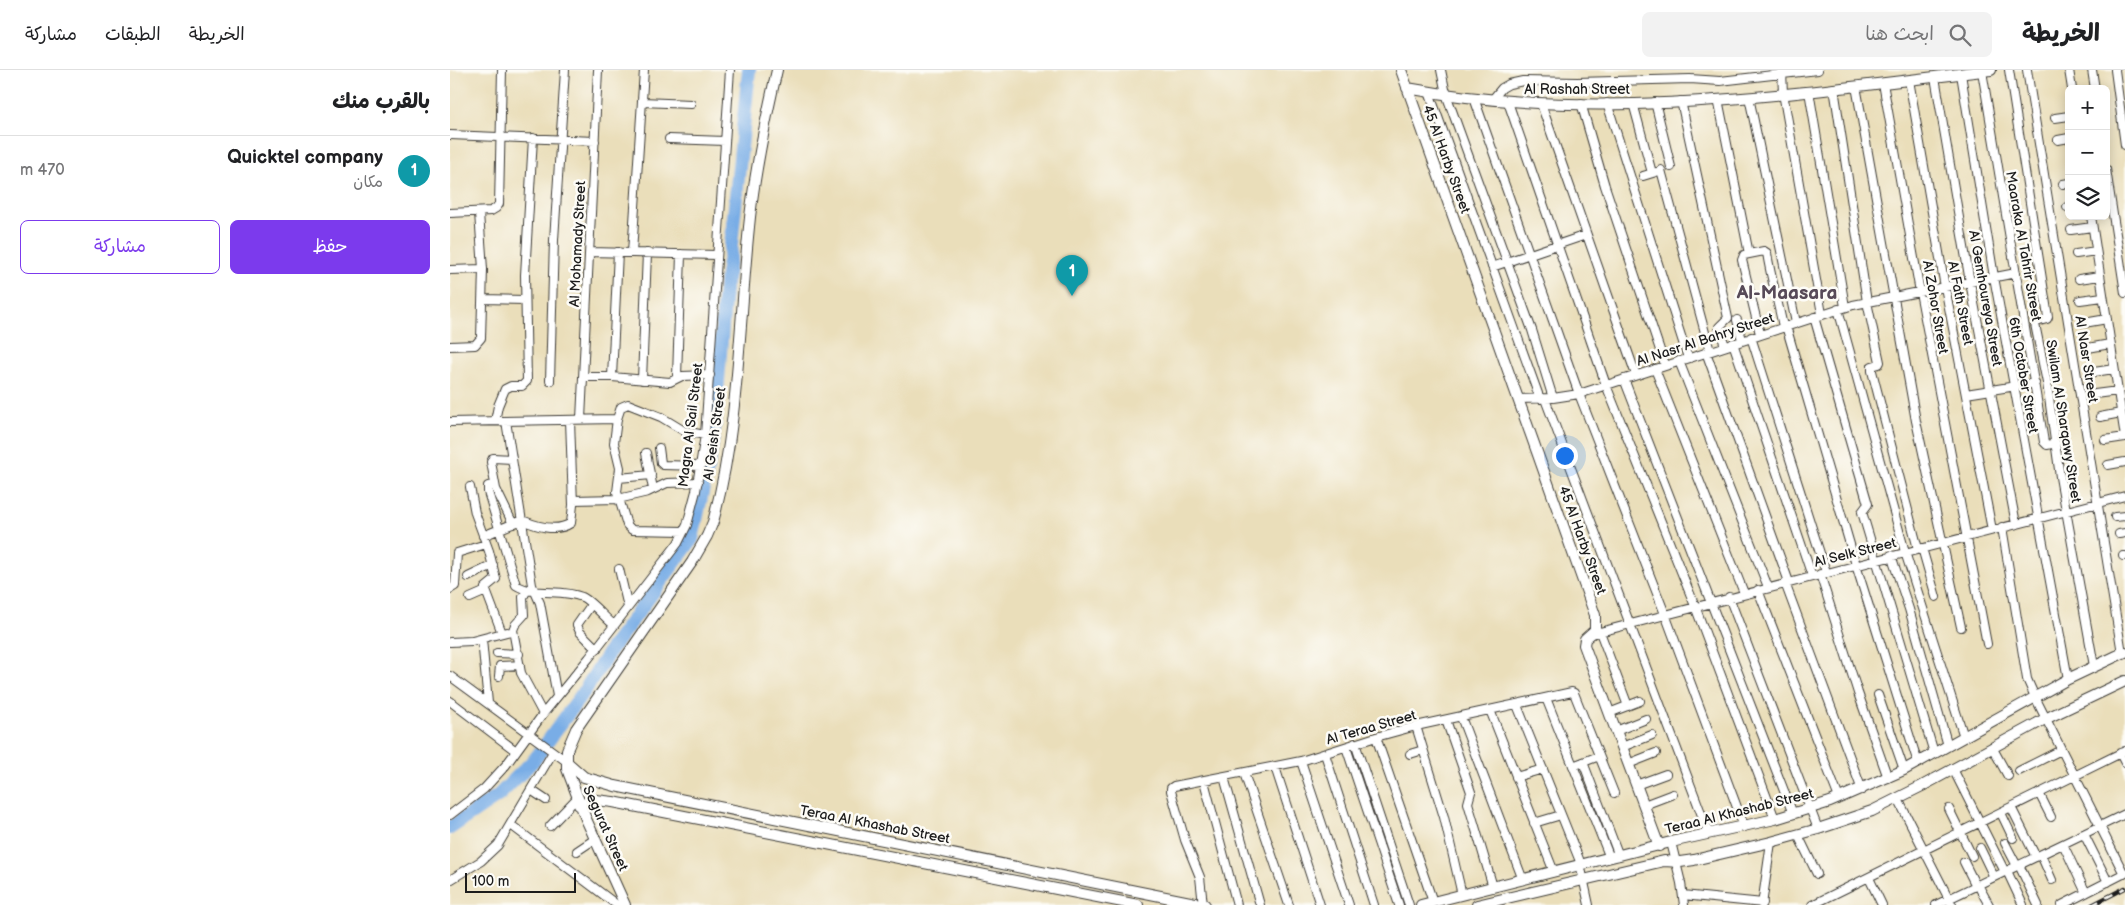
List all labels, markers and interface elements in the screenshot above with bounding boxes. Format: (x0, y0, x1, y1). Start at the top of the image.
search box (1642, 12, 1992, 57)
text: الخريطة (2022, 19, 2100, 48)
icon: search (1946, 21, 1974, 49)
text: ابحث هنا (1865, 23, 1934, 46)
text: مشاركة (25, 24, 77, 45)
text: الطبقات (105, 24, 161, 45)
text: الخريطة (189, 24, 245, 45)
street label: Al Rashah Street (1524, 81, 1631, 98)
map controls (2065, 85, 2110, 220)
button: + (2065, 85, 2110, 130)
text: بالقرب منك (332, 89, 430, 114)
street label: 45 Al Harby Street (1419, 103, 1474, 216)
button: − (2065, 130, 2110, 175)
text: Quicktel company (227, 146, 383, 169)
text: 470 m (20, 161, 65, 180)
text: 1 (411, 161, 417, 180)
street label: Maaraka Al Tahrir Street (2002, 170, 2045, 323)
text: مكان (353, 173, 383, 192)
button: layers (2065, 175, 2110, 220)
street label: Al Mohamady Street (566, 180, 589, 307)
button: مشاركة (20, 220, 220, 274)
button: حفظ (230, 220, 430, 274)
street label: Al Gemhoureya Street (1965, 229, 2006, 368)
pin: 1 (1056, 255, 1088, 296)
street label: Al Zohor Street (1919, 259, 1952, 356)
street label: Al Fath Street (1944, 260, 1977, 347)
district label: Al-Maasara (1736, 282, 1837, 305)
street label: Al Nasr Al Bahry Street (1634, 309, 1777, 370)
street label: Al Nasr Street (2071, 314, 2102, 404)
street label: 6th October Street (2005, 316, 2042, 435)
street label: Swilam Al Sharqawy Street (2042, 338, 2085, 504)
street label: Magra Al Sail Street (674, 362, 707, 488)
street label: Al Geish Street (700, 386, 730, 482)
your location (1552, 443, 1578, 469)
street label: 45 Al Harby Street (1555, 484, 1610, 597)
street label: Al Selk Street (1812, 534, 1899, 571)
street label: Al Teraa Street (1324, 706, 1419, 748)
street label: Segurat Street (579, 783, 632, 874)
street label: Teraa Al Khashab Street (1663, 785, 1816, 838)
street label: Teraa Al Khashab Street (799, 802, 952, 847)
scale bar (465, 870, 576, 893)
text: 100 m (472, 873, 509, 890)

